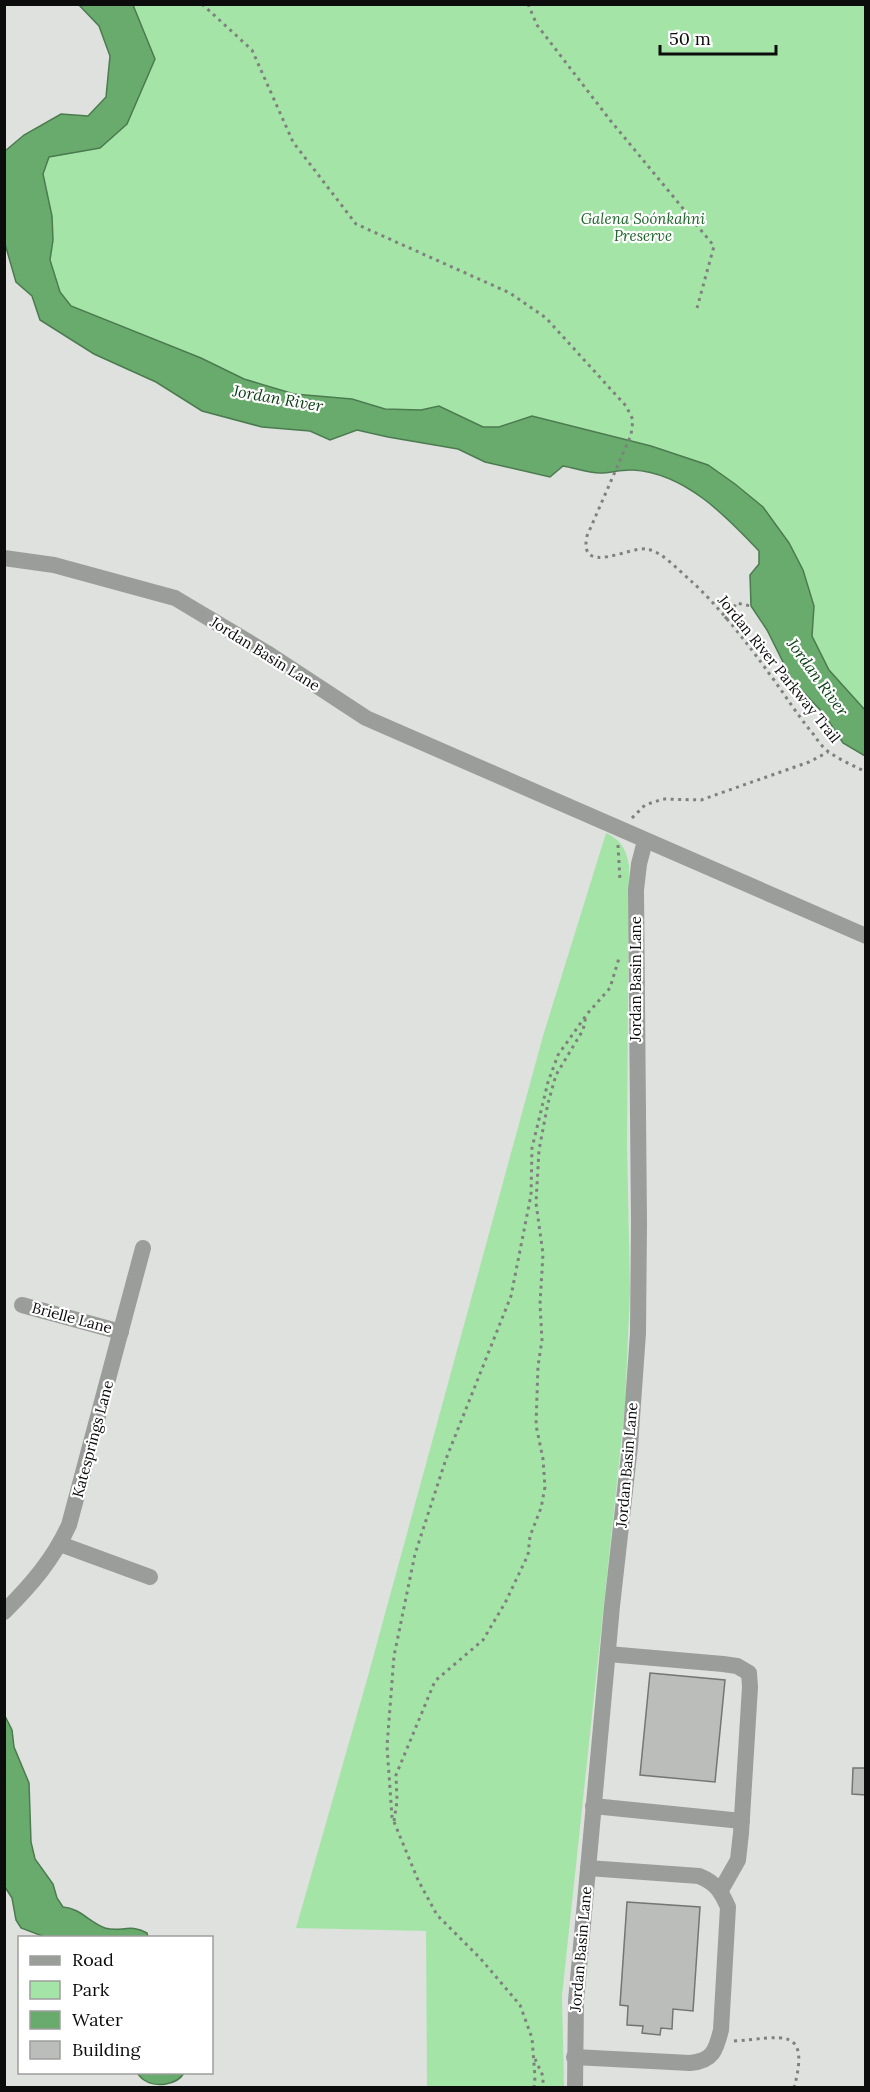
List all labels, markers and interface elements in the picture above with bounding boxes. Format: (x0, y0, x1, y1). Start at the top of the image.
scale bar (660, 18, 776, 56)
text: 50 m (669, 27, 711, 50)
park label: Galena Soónkahni Preserve (581, 209, 705, 245)
water label: Jordan River (230, 380, 325, 416)
street label: Jordan River Parkway Trail (714, 592, 844, 746)
street label: Jordan Basin Lane (206, 612, 324, 695)
water label: Jordan River (783, 634, 853, 720)
street label: Jordan Basin Lane (626, 916, 645, 1043)
street label: Brielle Lane (30, 1298, 114, 1337)
street label: Katesprings Lane (68, 1378, 117, 1500)
street label: Jordan Basin Lane (611, 1402, 641, 1529)
street label: Jordan Basin Lane (565, 1886, 595, 2013)
legend (18, 1936, 213, 2074)
text: Road (72, 1948, 114, 1971)
text: Park (72, 1978, 110, 2001)
text: Water (72, 2008, 123, 2031)
text: Building (72, 2038, 142, 2061)

